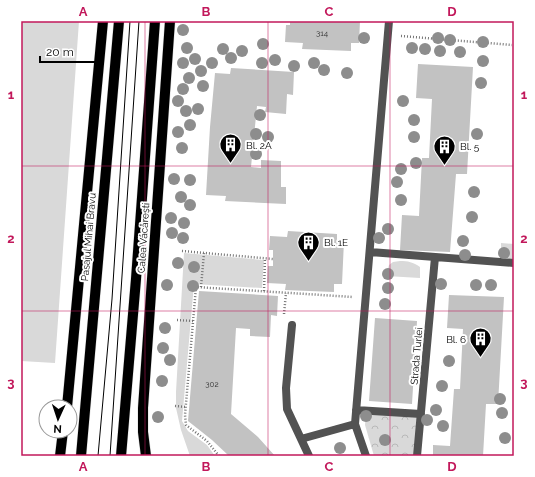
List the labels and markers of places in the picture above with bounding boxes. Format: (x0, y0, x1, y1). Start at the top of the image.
building icon: Bl. 2A (217, 132, 243, 165)
building icon: Bl. 5 (432, 133, 458, 166)
place label: Bl. 2A (246, 140, 272, 151)
place label: Bl. 5 (460, 141, 480, 152)
building icon: Bl. 1E (295, 229, 321, 262)
place label: Bl. 1E (324, 237, 348, 248)
building icon: Bl. 6 (468, 326, 494, 359)
place label: Bl. 6 (446, 334, 466, 345)

